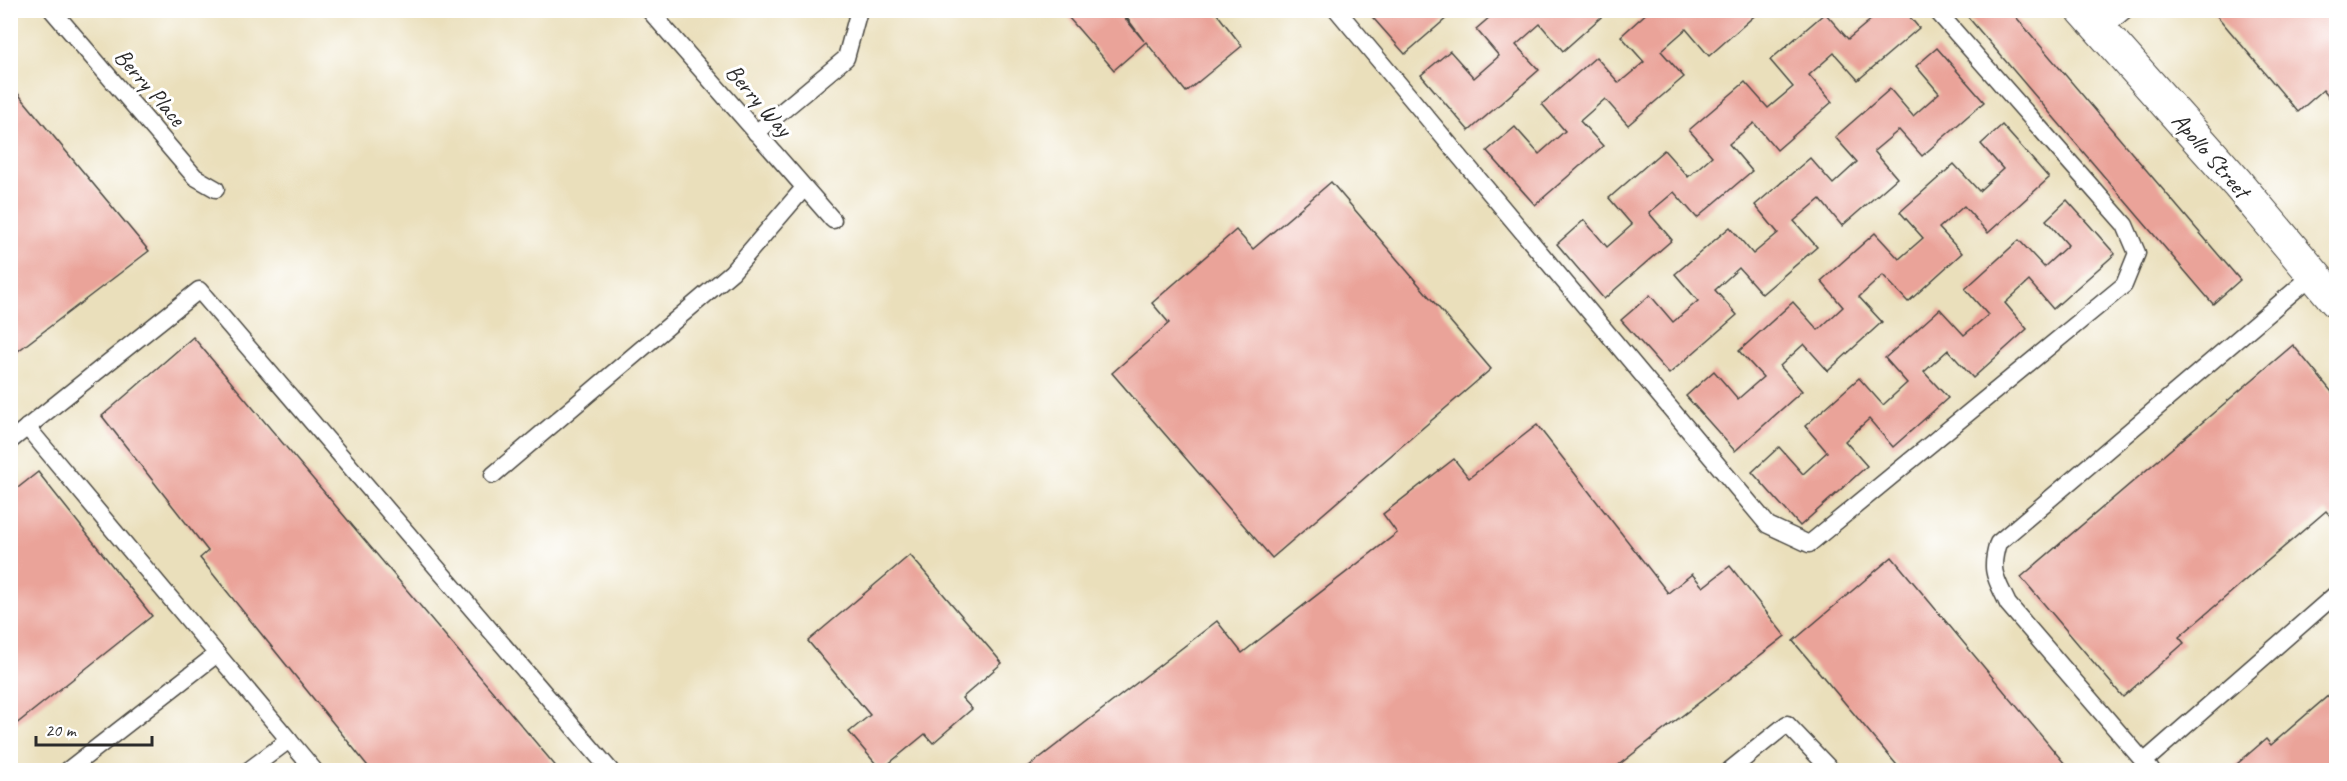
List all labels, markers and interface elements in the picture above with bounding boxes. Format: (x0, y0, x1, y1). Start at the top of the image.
street label: Berry Place (108, 42, 193, 134)
street label: Berry Way (719, 57, 800, 144)
street label: Apollo Street (2165, 106, 2259, 206)
scale bar (36, 709, 152, 747)
text: 20 m (45, 719, 78, 741)

